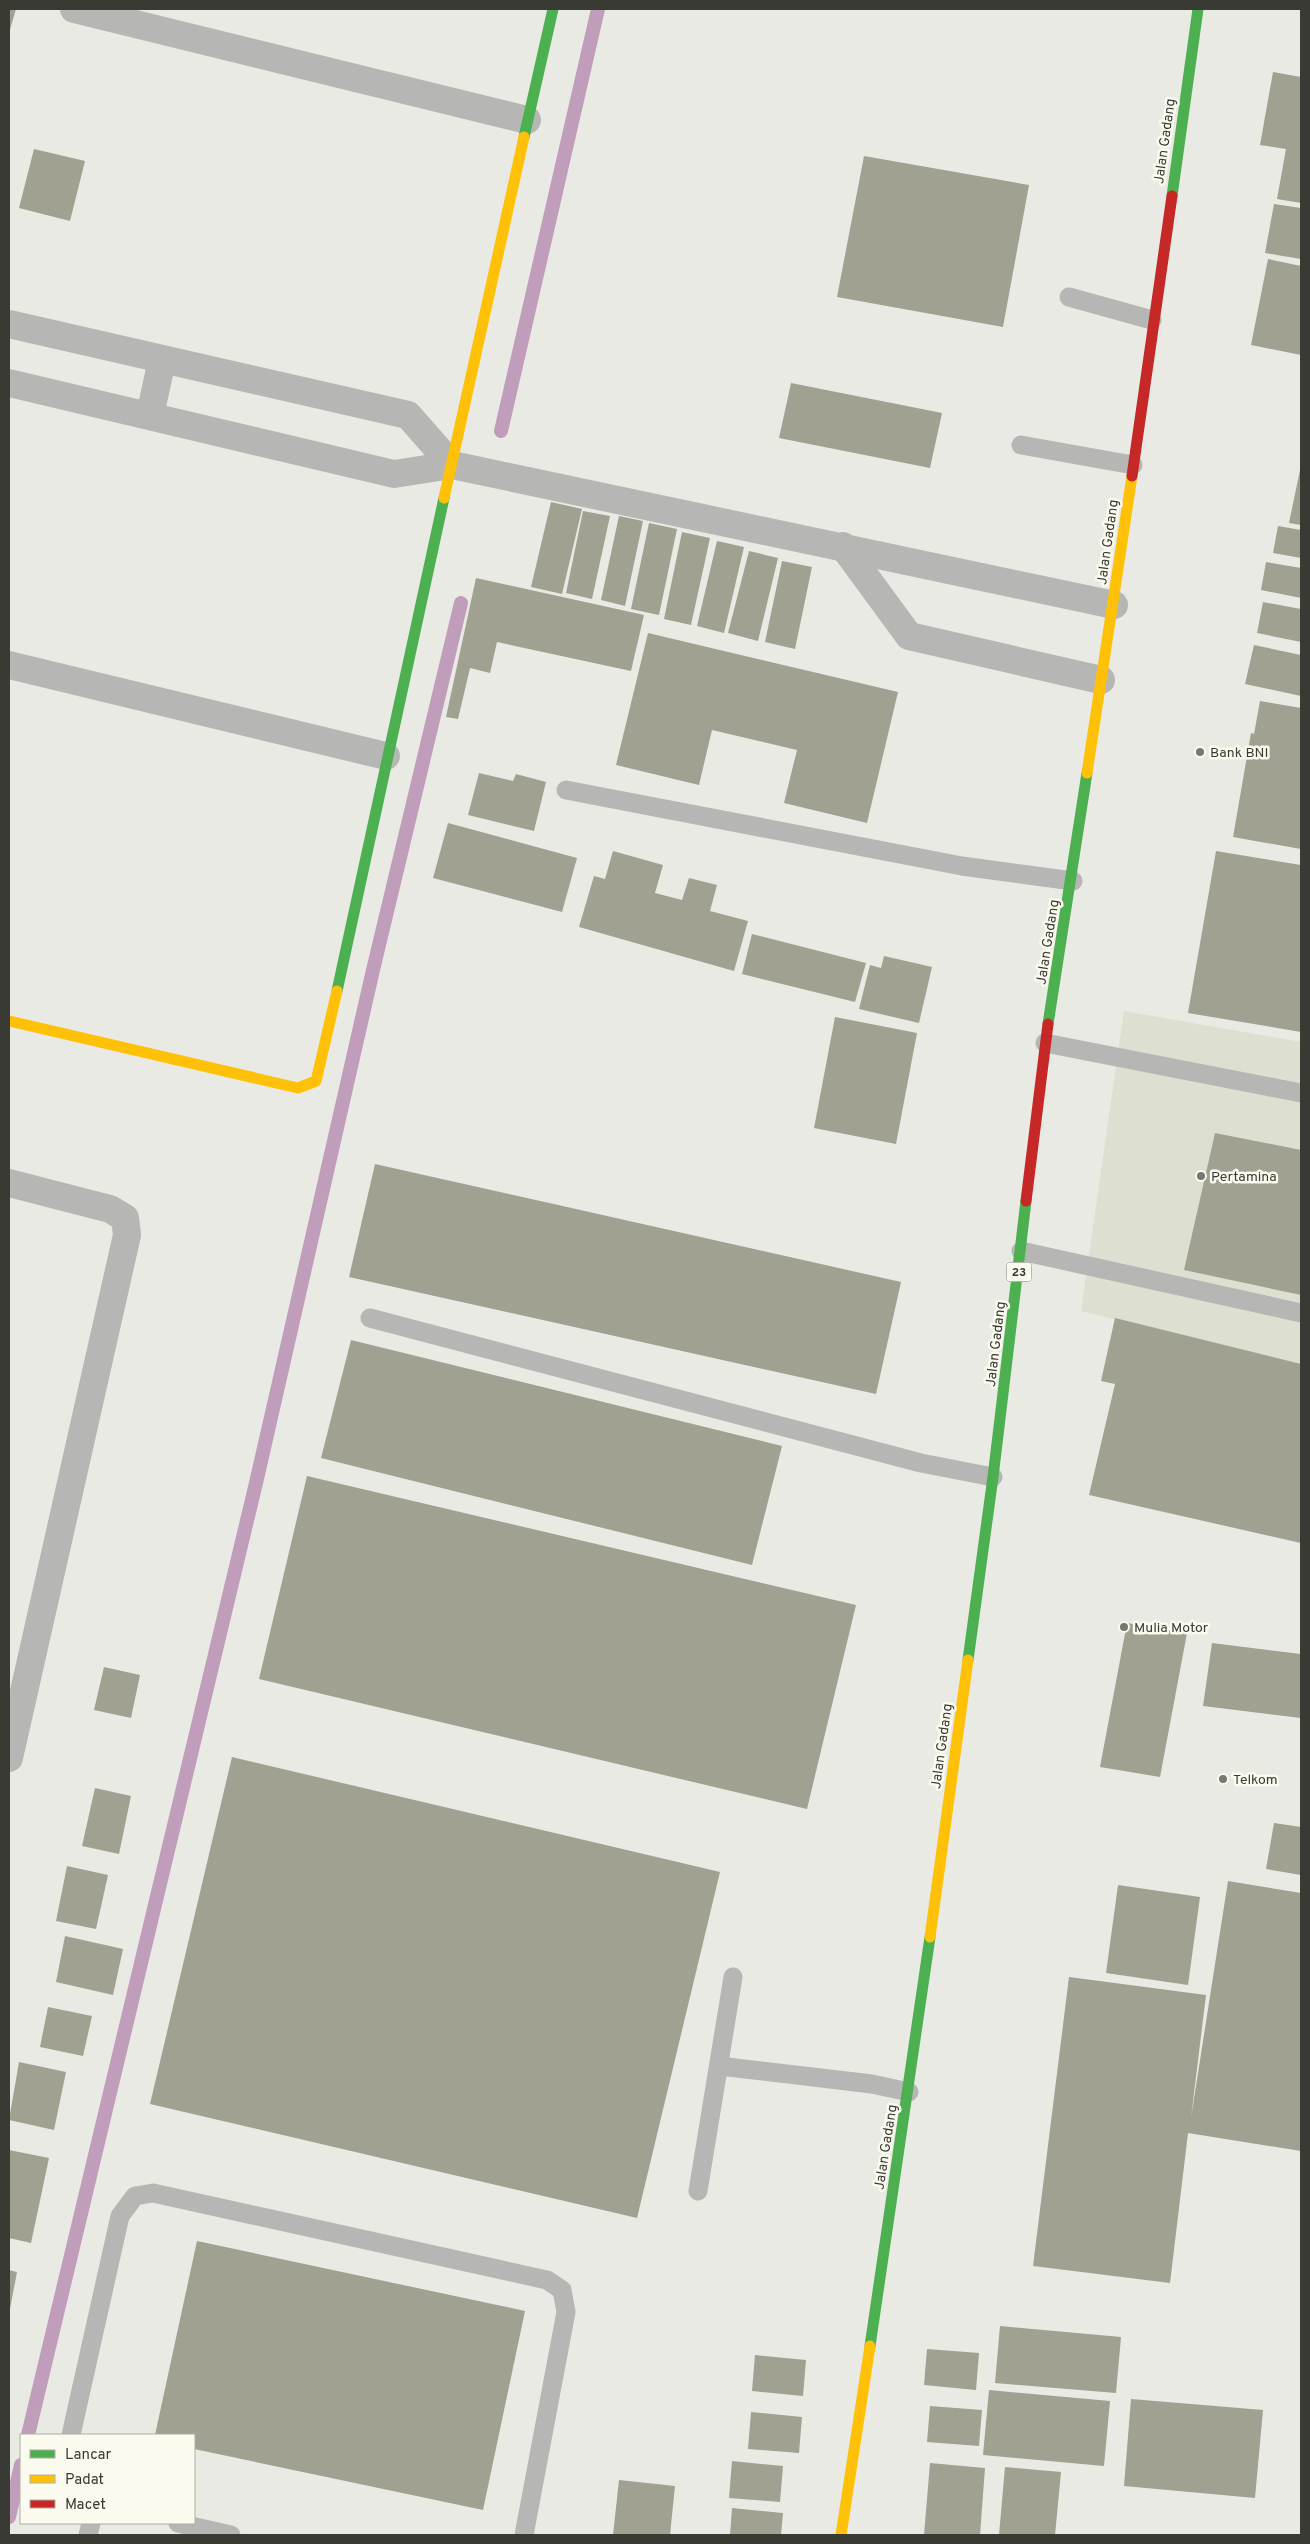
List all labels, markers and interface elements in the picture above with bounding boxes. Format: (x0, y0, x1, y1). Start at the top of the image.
street label: Jalan Gadang (1151, 97, 1180, 185)
street label: Jalan Gadang (1094, 498, 1123, 586)
place label: Bank BNI (1210, 745, 1268, 762)
marker: Bank BNI (1194, 746, 1206, 758)
street label: Jalan Gadang (1033, 898, 1064, 986)
place label: Pertamina (1211, 1169, 1277, 1186)
marker: Pertamina (1195, 1170, 1207, 1182)
road number: 23 (1006, 1262, 1032, 1282)
street label: Jalan Gadang (983, 1300, 1010, 1388)
place label: Mulia Motor (1134, 1620, 1209, 1637)
marker: Mulia Motor (1118, 1621, 1130, 1633)
street label: Jalan Gadang (928, 1702, 957, 1790)
place label: Telkom (1233, 1772, 1278, 1789)
marker: Telkom (1217, 1773, 1229, 1785)
street label: Jalan Gadang (871, 2103, 902, 2191)
legend (20, 2434, 195, 2524)
text: Lancar (65, 2446, 112, 2465)
text: Padat (65, 2471, 104, 2490)
text: Macet (65, 2496, 106, 2515)

